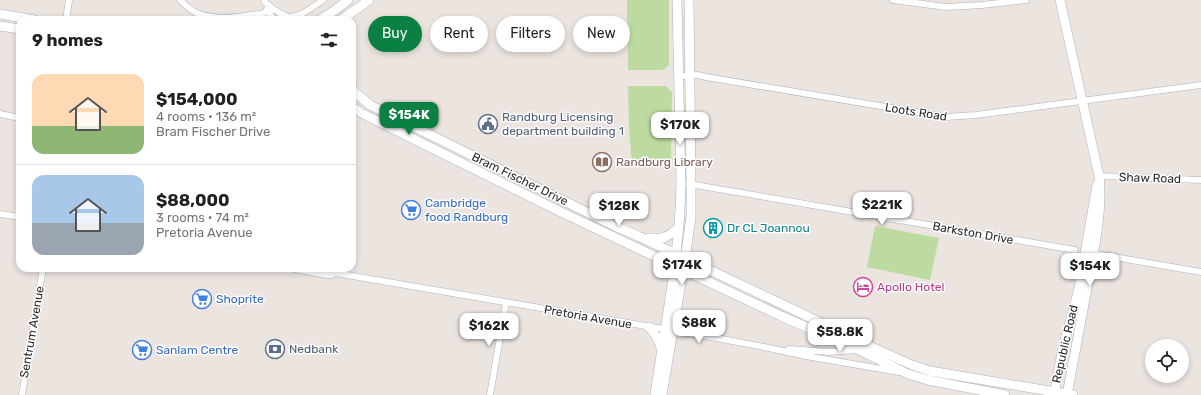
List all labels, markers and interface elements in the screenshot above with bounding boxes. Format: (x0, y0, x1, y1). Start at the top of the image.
chip: Buy (368, 16, 422, 52)
chip: Rent (430, 16, 488, 52)
chip: Filters (496, 16, 565, 52)
chip: New (573, 16, 630, 52)
icon: filters (318, 29, 340, 51)
text: 9 homes (32, 30, 103, 50)
text: $154,000 (156, 89, 238, 109)
icon: home (64, 90, 112, 138)
street label: Loots Road (884, 100, 948, 124)
pin: $154K (381, 102, 437, 136)
text: $154K (388, 107, 430, 122)
text: 4 rooms · 136 m² (156, 109, 256, 124)
place label: Randburg Licensing department building 1 (502, 110, 624, 138)
pin: $170K (652, 112, 708, 146)
public building icon: Randburg Licensing department building 1 (477, 113, 499, 135)
text: $170K (660, 117, 700, 132)
text: Bram Fischer Drive (156, 124, 270, 139)
street label: Bram Fischer Drive (470, 150, 571, 209)
library icon: Randburg Library (591, 151, 613, 173)
place label: Randburg Library (616, 155, 713, 169)
street label: Shaw Road (1119, 170, 1181, 186)
text: $88,000 (156, 190, 230, 210)
icon: home (64, 191, 112, 239)
pin: $221K (854, 192, 910, 226)
pin: $128K (591, 193, 647, 227)
place label: Cambridge food Randburg (425, 196, 508, 224)
text: $221K (862, 197, 902, 212)
text: $128K (598, 198, 640, 213)
supermarket icon: Cambridge food Randburg (400, 199, 422, 221)
text: 3 rooms · 74 m² (156, 210, 249, 225)
building icon: Dr CL Joannou (702, 217, 724, 239)
street label: Barkston Drive (931, 219, 1015, 247)
place label: Dr CL Joannou (727, 221, 810, 235)
text: Pretoria Avenue (156, 225, 253, 240)
pin: $174K (654, 252, 710, 286)
pin: $154K (1062, 253, 1118, 287)
text: $174K (662, 257, 702, 272)
text: $154K (1069, 258, 1111, 273)
hotel icon: Apollo Hotel (852, 276, 874, 298)
place label: Apollo Hotel (877, 280, 945, 294)
street label: Sentrum Avenue (17, 285, 47, 379)
supermarket icon: Shoprite (191, 288, 213, 310)
place label: Shoprite (216, 292, 264, 306)
street label: Pretoria Avenue (543, 302, 633, 332)
street label: Republic Road (1049, 304, 1081, 384)
pin: $88K (675, 310, 723, 344)
pin: $162K (461, 313, 517, 347)
text: $88K (682, 315, 716, 330)
text: $162K (469, 318, 509, 333)
pin: $58.8K (807, 319, 873, 353)
text: $58.8K (817, 324, 863, 339)
bank icon: Nedbank (264, 338, 286, 360)
supermarket icon: Sanlam Centre (131, 339, 153, 361)
map controls (1145, 339, 1189, 383)
button: locate (1145, 339, 1189, 383)
place label: Nedbank (289, 342, 339, 356)
place label: Sanlam Centre (156, 343, 239, 357)

